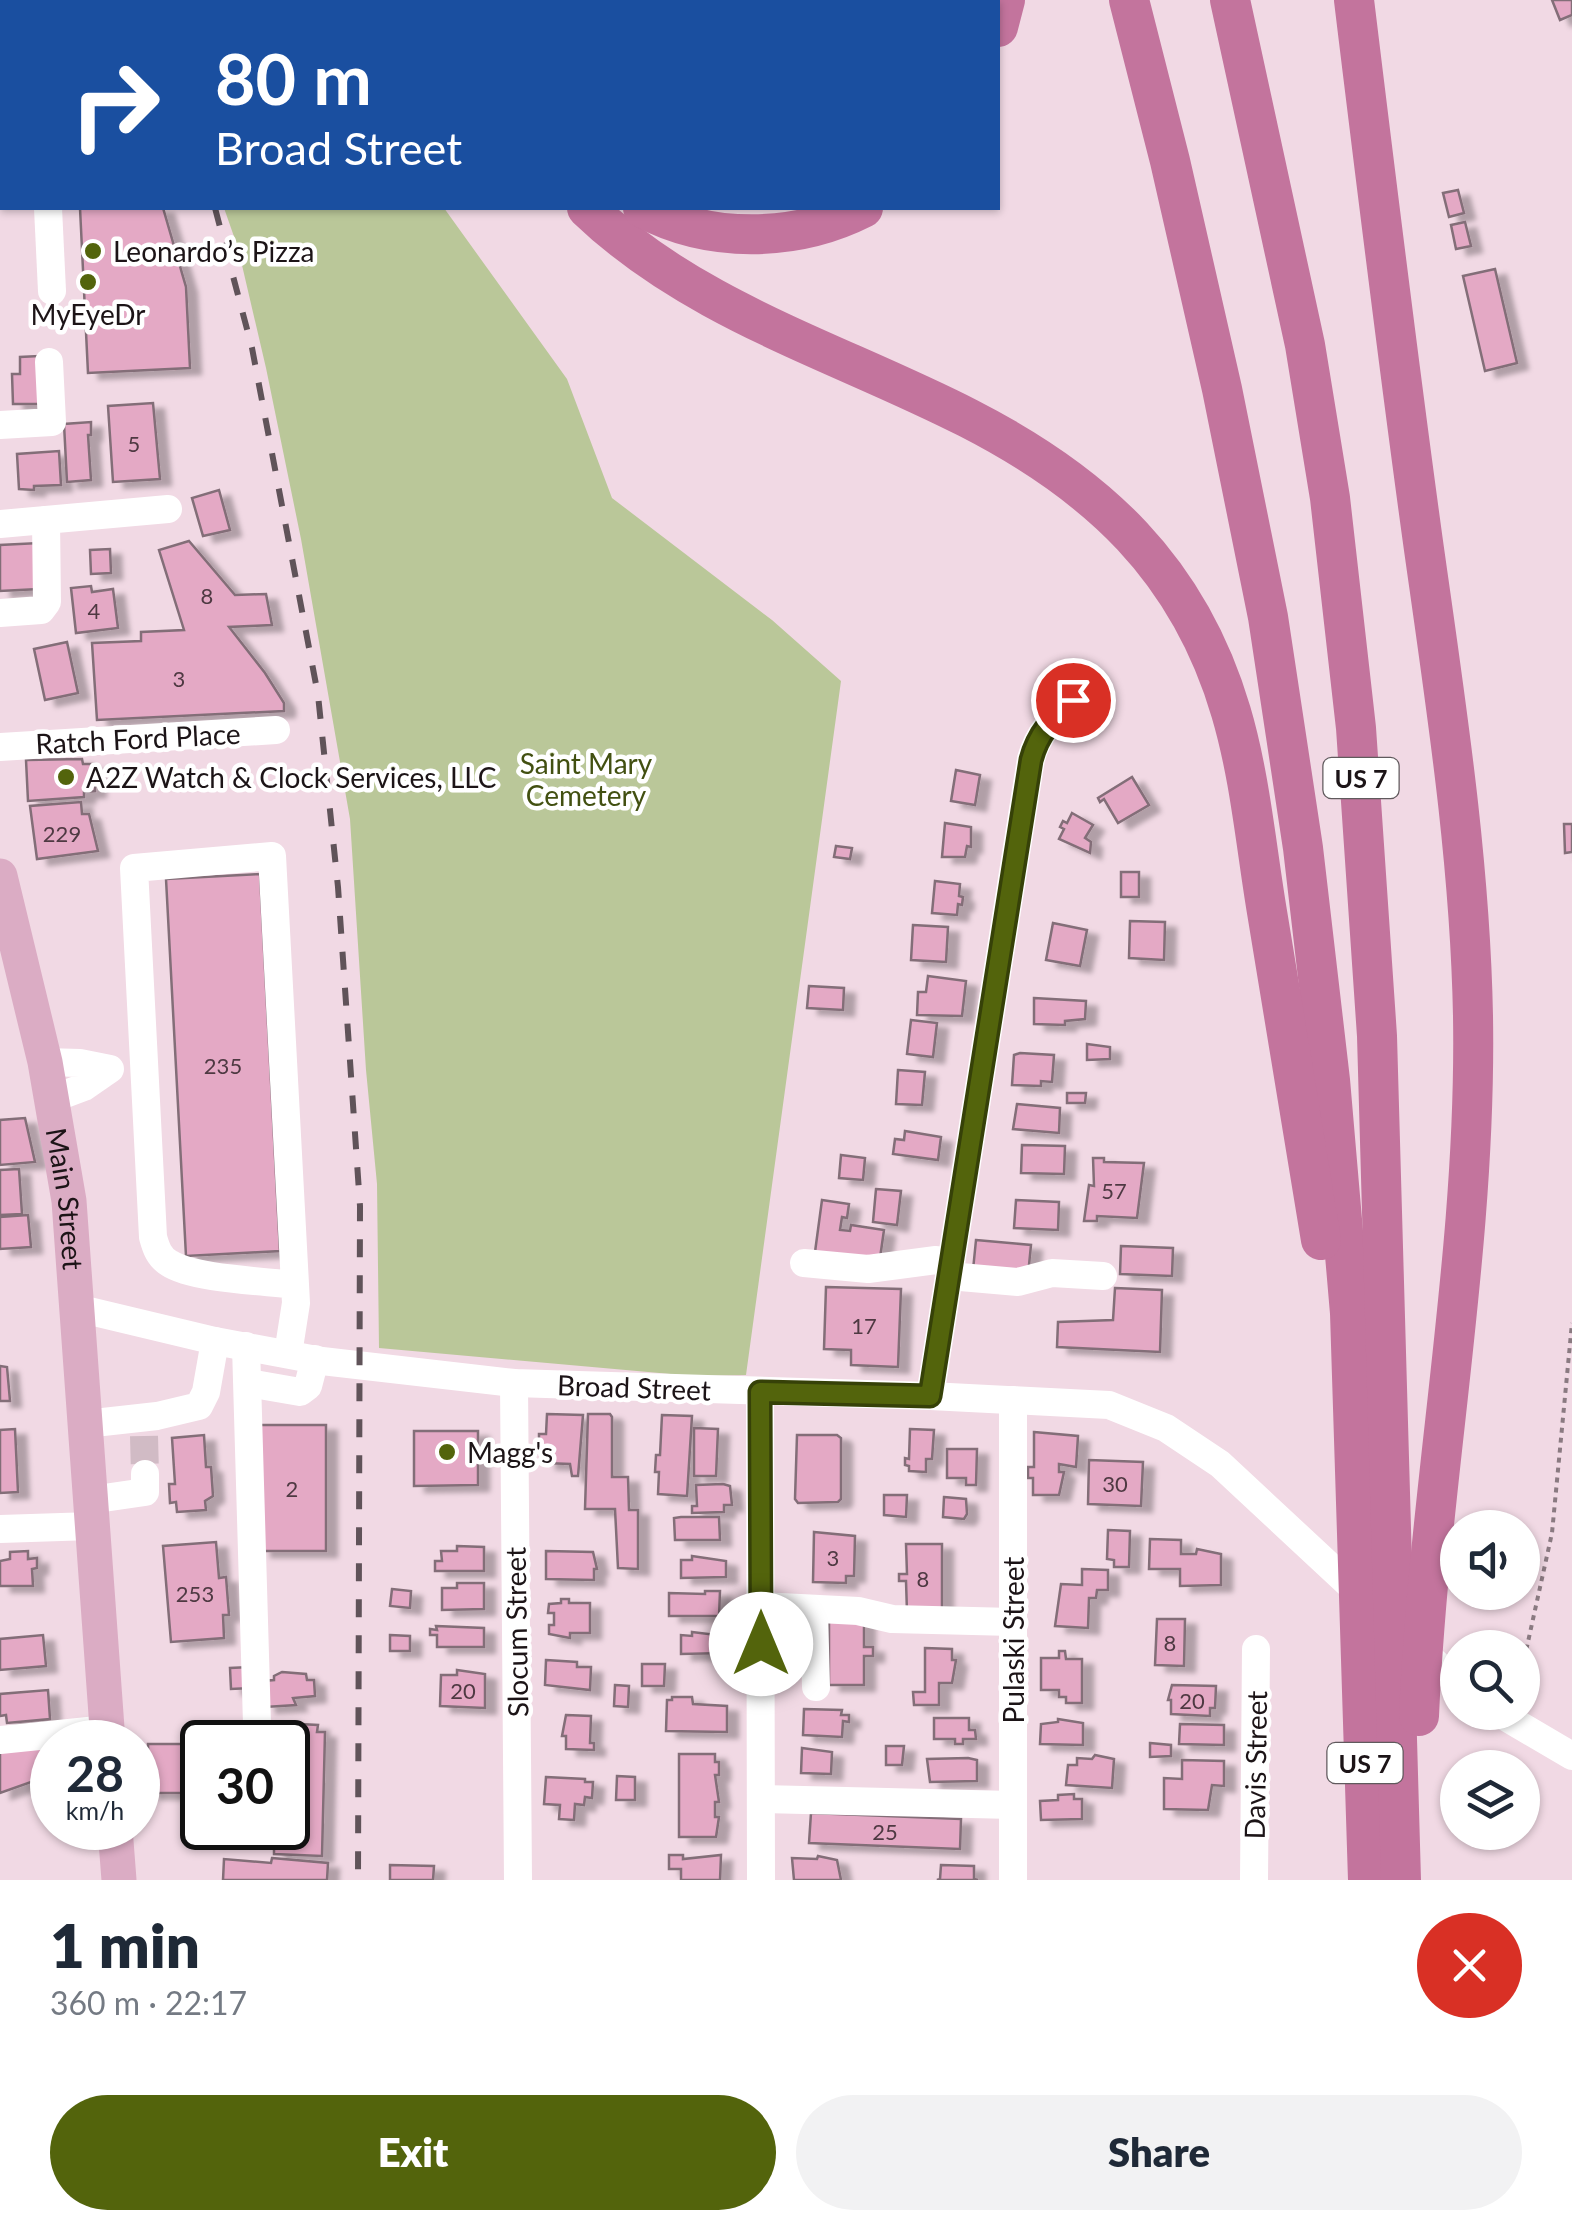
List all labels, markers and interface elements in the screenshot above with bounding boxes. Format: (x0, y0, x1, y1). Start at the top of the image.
text: 80 m (215, 36, 372, 120)
icon: right (50, 40, 180, 170)
text: Broad Street (215, 121, 462, 175)
place label: Leonardo’s Pizza (113, 234, 314, 268)
marker: Leonardo’s Pizza (82, 240, 104, 262)
marker: MyEyeDr (77, 271, 99, 293)
place label: MyEyeDr (31, 297, 145, 331)
house number: 5 (128, 430, 140, 457)
house number: 8 (201, 582, 213, 609)
house number: 4 (88, 597, 101, 624)
pin (1031, 658, 1116, 743)
house number: 3 (173, 665, 185, 692)
icon: arrive (1046, 673, 1101, 728)
street label: Ratch Ford Place (35, 716, 241, 760)
park label: Saint Mary Cemetery (520, 746, 653, 812)
road number: US 7 (1324, 758, 1398, 798)
place label: A2Z Watch & Clock Services, LLC (86, 760, 497, 794)
marker: A2Z Watch & Clock Services, LLC (55, 766, 77, 788)
house number: 229 (43, 820, 81, 847)
house number: 235 (204, 1052, 242, 1079)
street label: Main Street (40, 1125, 91, 1271)
house number: 57 (1101, 1177, 1127, 1204)
house number: 17 (851, 1312, 877, 1339)
street label: Broad Street (557, 1367, 711, 1407)
place label: Magg's (467, 1435, 553, 1469)
marker: Magg's (436, 1441, 458, 1463)
house number: 30 (1102, 1470, 1128, 1497)
house number: 2 (286, 1475, 298, 1502)
map controls (1440, 1510, 1540, 1850)
button: sound (1440, 1510, 1540, 1610)
house number: 3 (827, 1544, 839, 1571)
street label: Slocum Street (498, 1547, 534, 1717)
street label: Pulaski Street (996, 1557, 1030, 1723)
house number: 8 (917, 1565, 929, 1592)
house number: 253 (176, 1580, 214, 1607)
position arrow (709, 1592, 813, 1696)
house number: 8 (1164, 1629, 1176, 1656)
button: search (1440, 1630, 1540, 1730)
house number: 20 (450, 1677, 476, 1704)
house number: 20 (1179, 1687, 1205, 1714)
street label: Davis Street (1237, 1690, 1273, 1840)
speed limit sign: 30 (180, 1720, 310, 1850)
text: 28 (66, 1743, 124, 1803)
road number: US 7 (1328, 1743, 1402, 1783)
button: layers (1440, 1750, 1540, 1850)
text: km/h (66, 1795, 124, 1825)
house number: 25 (872, 1818, 898, 1845)
text: 1 min (50, 1909, 200, 1981)
button: close (1417, 1913, 1522, 2018)
text: 360 m · 22:17 (50, 1983, 247, 2022)
button: Exit (50, 2095, 776, 2210)
button: Share (796, 2095, 1522, 2210)

